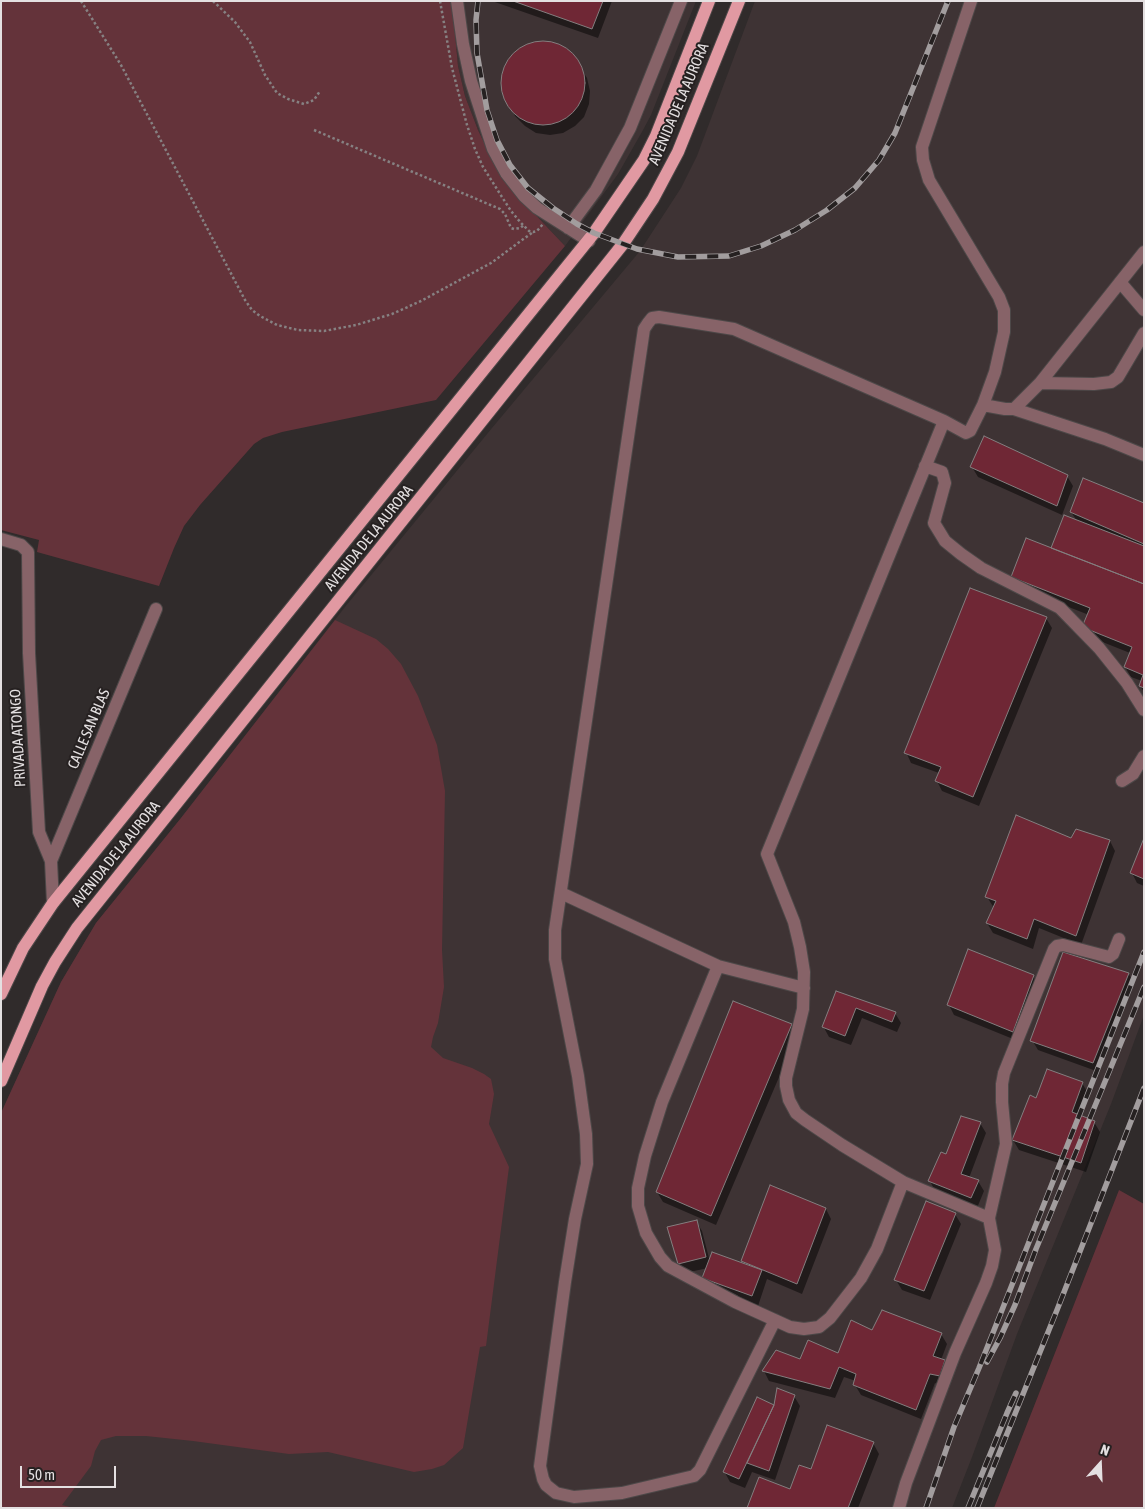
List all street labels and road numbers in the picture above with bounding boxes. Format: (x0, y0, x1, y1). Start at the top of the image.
street label: AVENIDA DE LA AURORA (645, 40, 713, 168)
street label: AVENIDA DE LA AURORA (321, 482, 417, 594)
street label: CALLE SAN BLAS (64, 686, 114, 772)
street label: PRIVADA ATONGO (6, 688, 30, 788)
street label: AVENIDA DE LA AURORA (68, 798, 164, 910)

